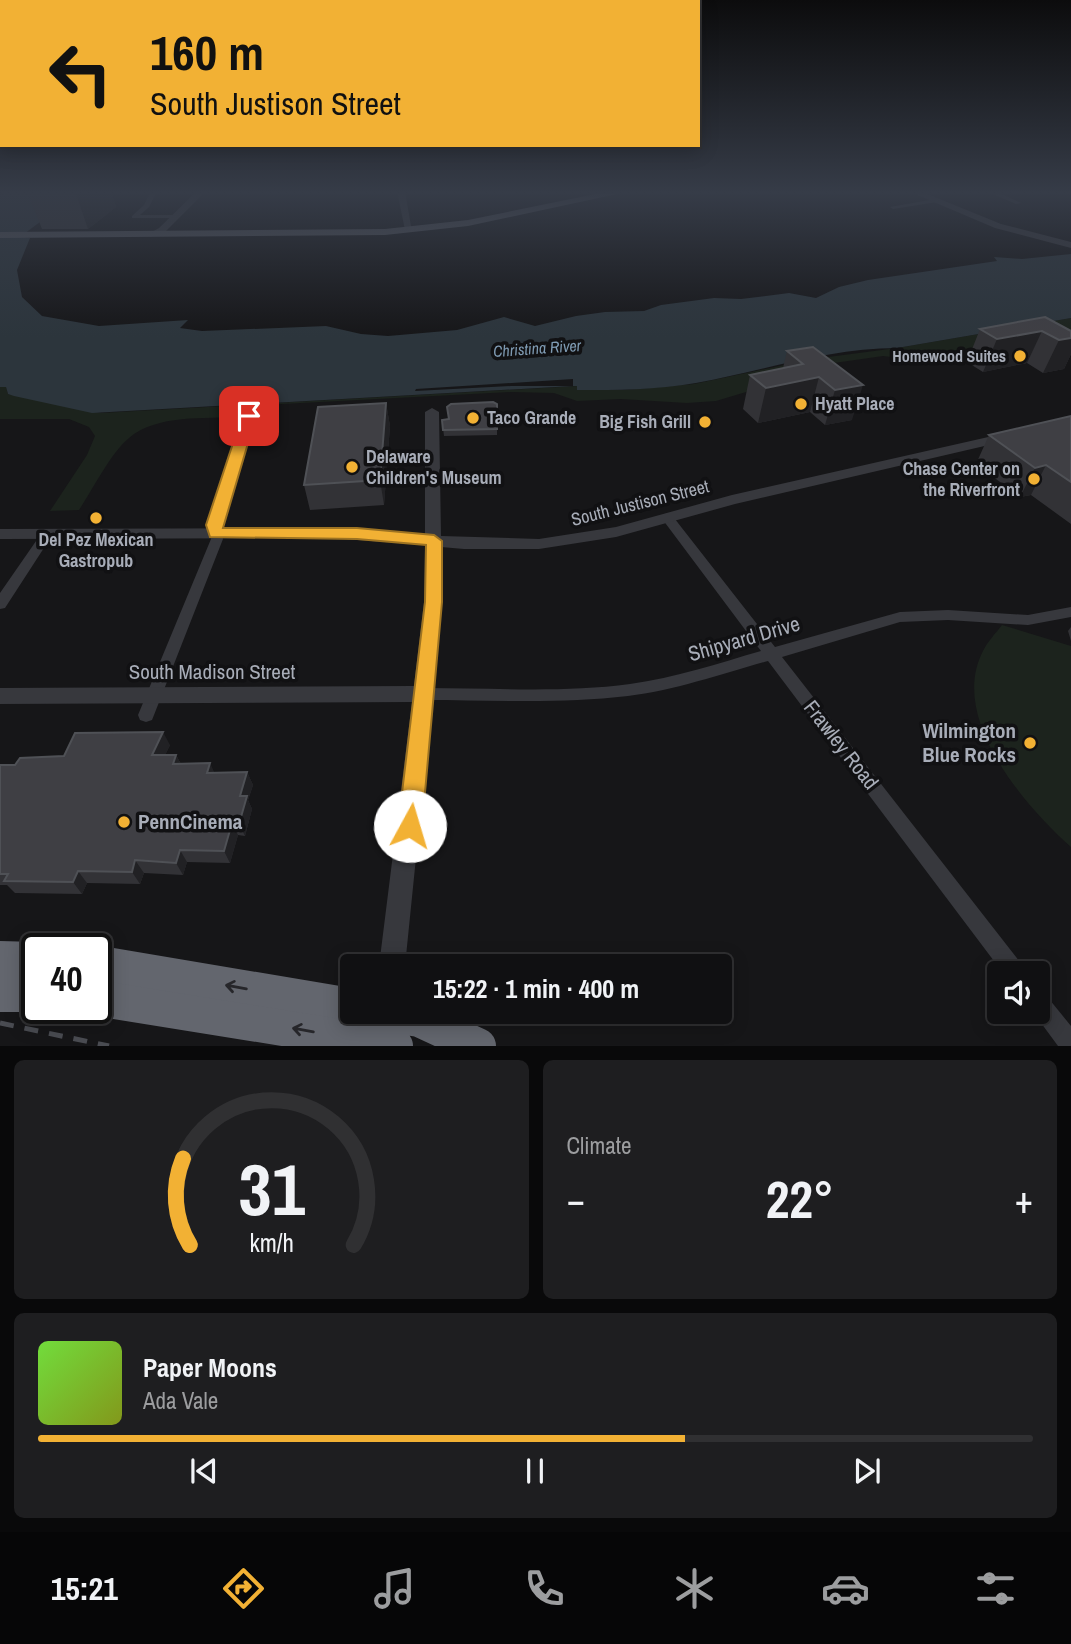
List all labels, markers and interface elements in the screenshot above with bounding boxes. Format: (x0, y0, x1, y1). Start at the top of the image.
text: 160 m (150, 19, 264, 85)
icon: left (35, 28, 126, 119)
text: South Justison Street (150, 82, 401, 125)
water label: Christina River (492, 334, 582, 362)
place label: Homewood Suites (892, 345, 1006, 367)
marker: Homewood Suites (1012, 348, 1028, 364)
pin (219, 386, 279, 446)
place label: Hyatt Place (815, 391, 895, 416)
marker: Hyatt Place (793, 396, 809, 412)
icon: arrive (230, 397, 268, 435)
place label: Taco Grande (487, 405, 576, 430)
place label: Big Fish Grill (599, 409, 691, 434)
marker: Taco Grande (465, 410, 481, 426)
marker: Big Fish Grill (697, 414, 713, 430)
place label: Delaware Children's Museum (366, 444, 502, 490)
place label: Chase Center on the Riverfront (903, 456, 1020, 502)
marker: Delaware Children's Museum (344, 459, 360, 475)
marker: Chase Center on the Riverfront (1026, 471, 1042, 487)
street label: South Justison Street (568, 473, 711, 532)
marker: Del Pez Mexican Gastropub (88, 510, 104, 526)
place label: Del Pez Mexican Gastropub (39, 527, 153, 573)
street label: Shipyard Drive (685, 609, 803, 668)
street label: South Madison Street (129, 657, 295, 686)
street label: Frawley Road (797, 694, 886, 795)
place label: Wilmington Blue Rocks (922, 716, 1016, 769)
marker: Wilmington Blue Rocks (1022, 735, 1038, 751)
position arrow (373, 789, 447, 863)
place label: PennCinema (138, 807, 243, 836)
marker: PennCinema (116, 814, 132, 830)
speed limit sign: 40 (21, 933, 112, 1024)
map controls (987, 961, 1050, 1024)
button: sound (987, 961, 1050, 1024)
text: 15:22 · 1 min · 400 m (433, 971, 639, 1006)
one-way arrow (225, 980, 248, 993)
one-way arrow (292, 1023, 315, 1036)
text: Climate (567, 1130, 631, 1161)
text: 31 (238, 1141, 305, 1239)
text: 22° (766, 1164, 834, 1234)
text: − (567, 1174, 585, 1225)
text: + (1015, 1174, 1033, 1225)
text: km/h (249, 1226, 293, 1260)
text: Paper Moons (143, 1350, 277, 1385)
text: Ada Vale (143, 1385, 218, 1416)
icon: previous (185, 1452, 223, 1490)
icon: pause (516, 1452, 554, 1490)
icon: next (848, 1452, 886, 1490)
icon: directions (219, 1564, 268, 1613)
icon: music (370, 1564, 419, 1613)
icon: phone (520, 1564, 569, 1613)
icon: climate (670, 1564, 719, 1613)
icon: car (821, 1564, 870, 1613)
icon: filters (971, 1564, 1020, 1613)
text: 15:21 (51, 1567, 118, 1610)

